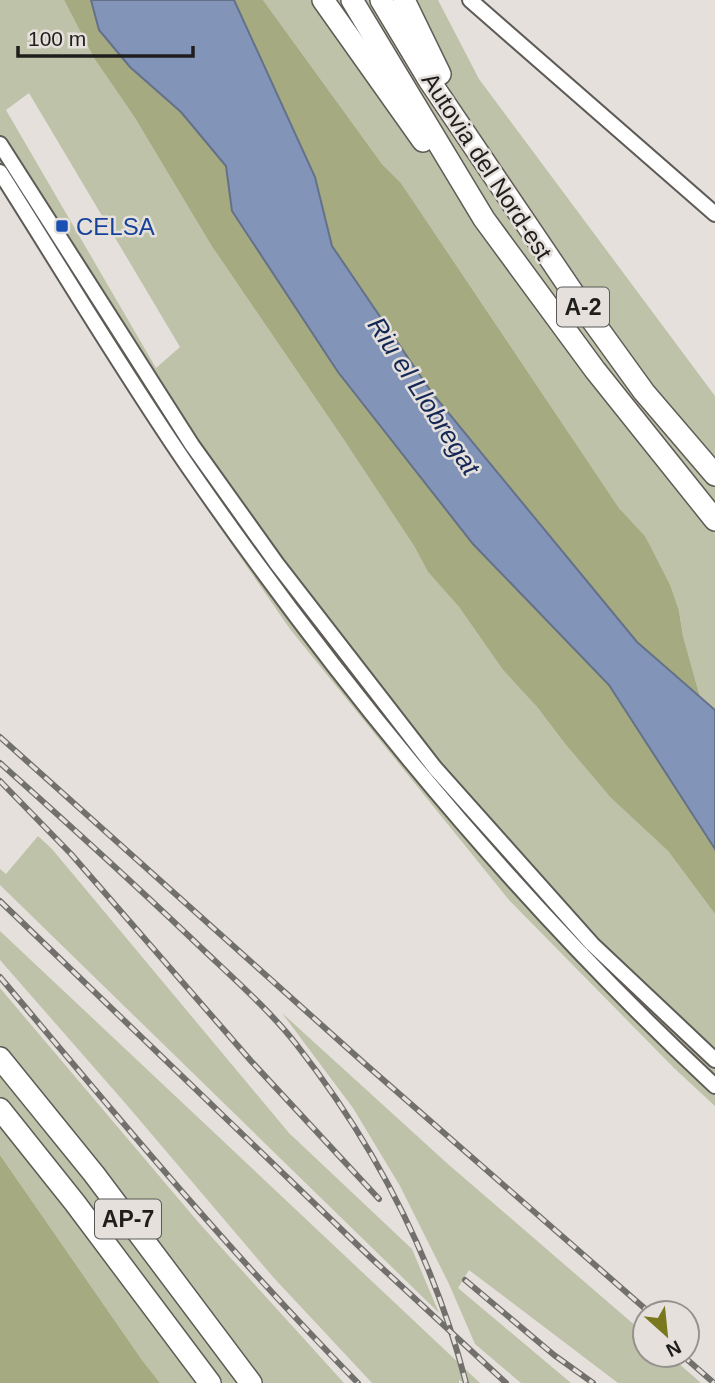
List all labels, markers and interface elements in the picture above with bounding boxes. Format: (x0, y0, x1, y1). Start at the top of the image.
scale bar (18, 14, 192, 58)
text: 100 m (28, 27, 86, 50)
street label: Autovia del Nord-est (416, 67, 558, 265)
place label: CELSA (76, 213, 155, 240)
marker: CELSA (54, 218, 70, 234)
road number: A-2 (557, 288, 609, 326)
water label: Riu el Llobregat (362, 311, 487, 482)
road number: AP-7 (95, 1200, 161, 1238)
north arrow (631, 1299, 701, 1369)
text: N (663, 1336, 684, 1361)

